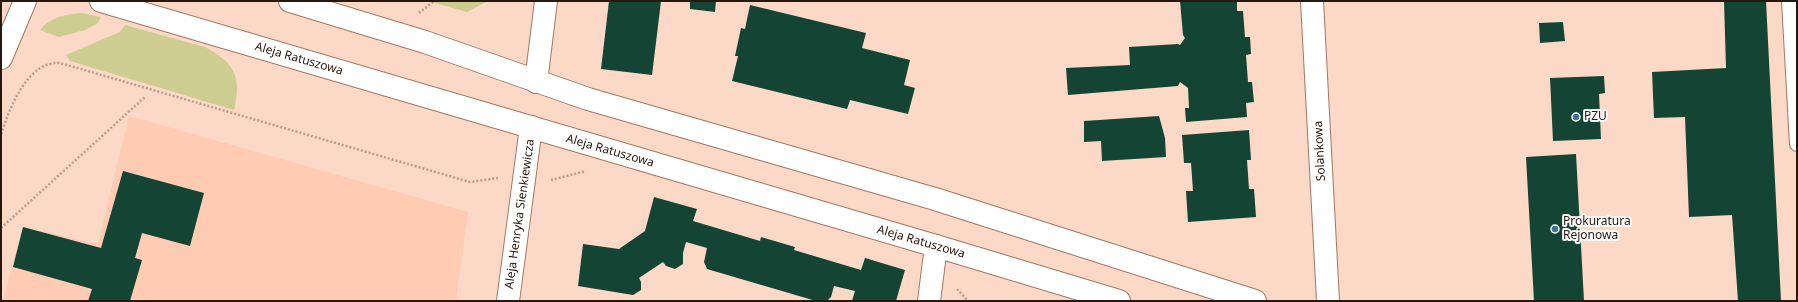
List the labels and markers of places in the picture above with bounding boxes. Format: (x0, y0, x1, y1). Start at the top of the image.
place label: PZU (1584, 110, 1607, 124)
marker: PZU (1571, 112, 1581, 122)
place label: Prokuratura Rejonowa (1563, 215, 1631, 243)
marker: Prokuratura Rejonowa (1550, 224, 1560, 234)

